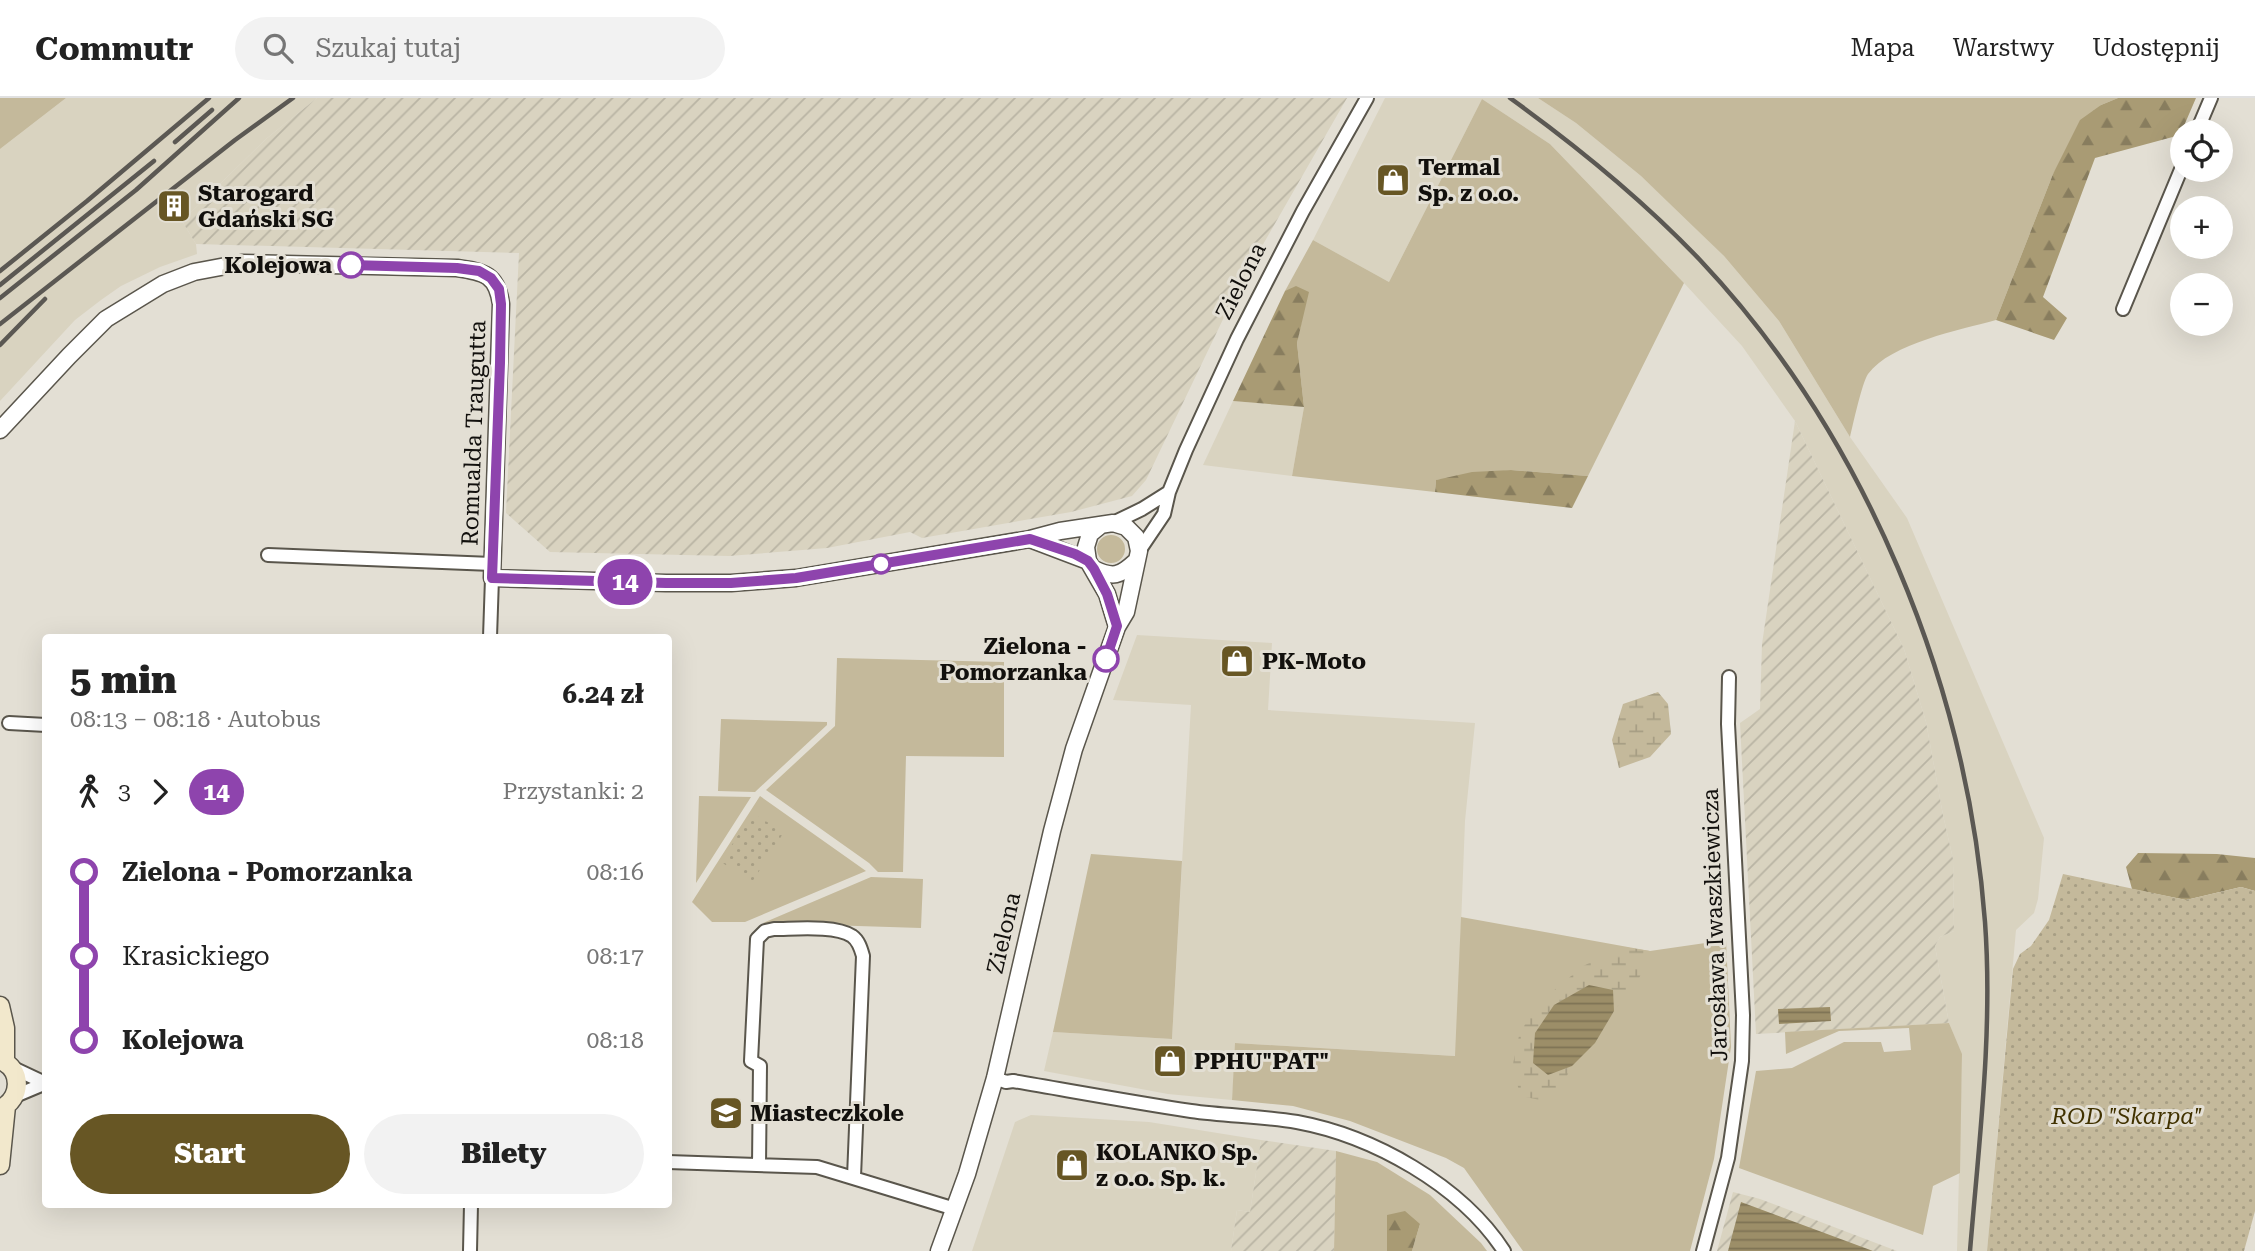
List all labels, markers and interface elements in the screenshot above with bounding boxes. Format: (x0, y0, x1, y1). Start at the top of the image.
search box (235, 17, 725, 80)
text: Commutr (35, 29, 193, 68)
icon: search (259, 29, 297, 67)
text: Szukaj tutaj (315, 33, 461, 63)
text: Mapa (1851, 34, 1915, 62)
text: Warstwy (1953, 34, 2054, 62)
text: Udostępnij (2092, 34, 2220, 62)
map controls (2170, 119, 2233, 336)
button: locate (2170, 119, 2233, 182)
place label: Termal Sp. z o.o. (1418, 154, 1519, 207)
shop icon: Termal Sp. z o.o. (1374, 161, 1412, 199)
place label: Starogard Gdański SG (198, 180, 334, 233)
building icon: Starogard Gdański SG (155, 187, 193, 225)
button: + (2170, 196, 2233, 259)
street label: Zielona (1210, 238, 1272, 324)
place label: Kolejowa (224, 252, 332, 279)
marker: Kolejowa (338, 252, 364, 278)
button: − (2170, 273, 2233, 336)
street label: Romualda Traugutta (457, 319, 491, 546)
unlabelled marker (871, 554, 891, 574)
line badge: 14 (594, 559, 656, 605)
text: 14 (612, 568, 638, 596)
place label: Zielona - Pomorzanka (940, 633, 1087, 686)
shop icon: PK-Moto (1218, 642, 1256, 680)
marker: Zielona - Pomorzanka (1093, 646, 1119, 672)
place label: PK-Moto (1262, 648, 1366, 675)
text: 5 min (70, 658, 177, 702)
text: 6.24 zł (562, 679, 644, 709)
text: 08:13 – 08:18 · Autobus (70, 706, 321, 733)
icon: walk (70, 773, 108, 811)
icon: forward (141, 773, 179, 811)
text: 3 (118, 778, 131, 805)
text: 14 (203, 778, 230, 806)
text: Przystanki: 2 (502, 778, 644, 805)
street label: Jarosława Iwaszkiewicza (1697, 787, 1733, 1062)
text: Zielona - Pomorzanka (122, 857, 412, 887)
text: 08:16 (587, 859, 644, 886)
street label: Zielona (982, 889, 1027, 976)
text: Krasickiego (122, 941, 270, 971)
text: 08:17 (587, 943, 644, 970)
text: Kolejowa (122, 1025, 244, 1055)
text: 08:18 (587, 1027, 644, 1054)
shop icon: PPHU"PAT" (1151, 1042, 1189, 1080)
place label: PPHU"PAT" (1194, 1048, 1329, 1075)
school or university icon: Miasteczkole (707, 1094, 745, 1132)
place label: Miasteczkole (750, 1100, 904, 1127)
park label: ROD "Skarpa" (2050, 1103, 2203, 1130)
button: Start (70, 1114, 350, 1194)
button: Bilety (364, 1114, 644, 1194)
place label: KOLANKO Sp. z o.o. Sp. k. (1096, 1139, 1258, 1192)
shop icon: KOLANKO Sp. z o.o. Sp. k. (1053, 1146, 1091, 1184)

